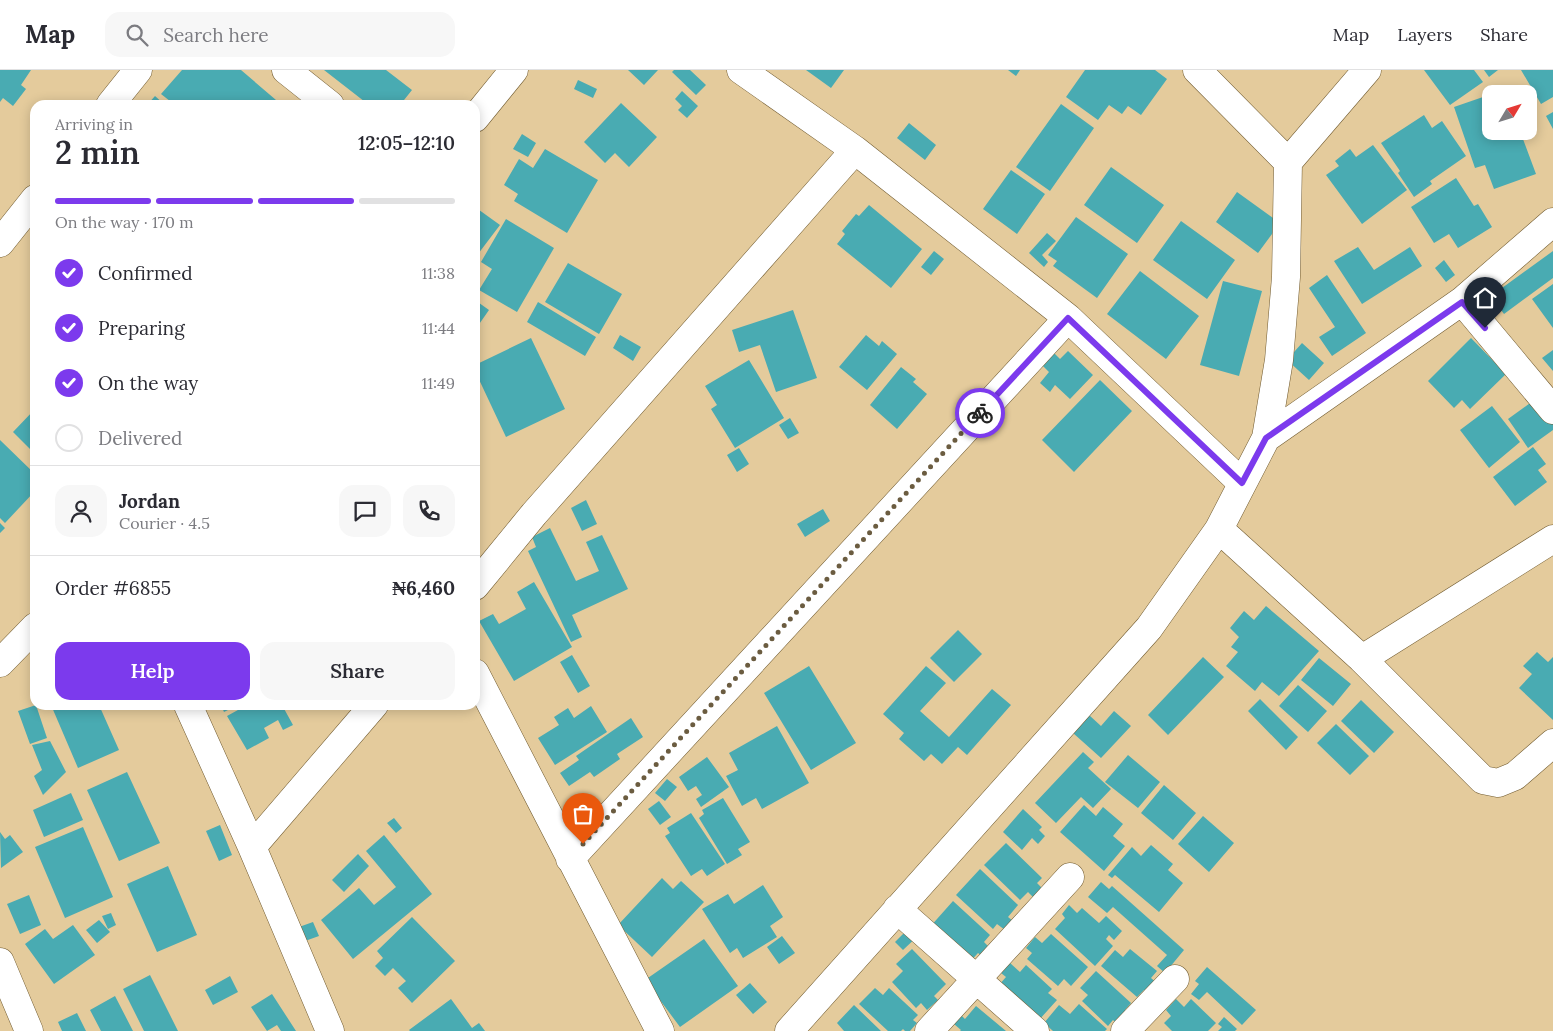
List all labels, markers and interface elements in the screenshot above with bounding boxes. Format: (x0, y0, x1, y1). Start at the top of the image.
search box (105, 12, 455, 57)
text: Map (25, 19, 75, 50)
icon: search (123, 21, 151, 49)
text: Search here (163, 23, 269, 47)
text: Map (1333, 23, 1369, 46)
text: Layers (1397, 23, 1452, 46)
text: Share (1480, 23, 1528, 46)
north arrow (1482, 85, 1538, 140)
map controls (1482, 85, 1537, 140)
text: Arriving in (55, 114, 133, 134)
text: 12:05–12:10 (358, 131, 455, 155)
text: 2 min (55, 132, 140, 173)
text: On the way · 170 m (55, 212, 194, 232)
icon: check (55, 259, 83, 287)
text: Confirmed (98, 261, 193, 285)
text: 11:38 (421, 263, 455, 283)
pin (1464, 277, 1506, 328)
icon: home (1471, 284, 1499, 312)
icon: check (55, 314, 83, 342)
text: Preparing (98, 316, 185, 340)
text: 11:44 (422, 318, 455, 338)
icon: check (55, 369, 83, 397)
text: On the way (98, 371, 198, 395)
text: 11:49 (421, 373, 455, 393)
courier (955, 388, 1005, 438)
icon: bike (966, 399, 994, 427)
text: Delivered (98, 426, 182, 450)
button: person (55, 485, 107, 537)
button: chat (339, 485, 391, 537)
button: phone (403, 485, 455, 537)
text: Jordan (119, 489, 180, 513)
text: Courier · 4.5 (119, 513, 210, 533)
text: Order #6855 (55, 576, 171, 600)
text: ₦6,460 (392, 576, 455, 600)
button: Help (55, 642, 250, 700)
button: Share (260, 642, 455, 700)
pin (562, 793, 604, 844)
icon: bag (569, 800, 597, 828)

